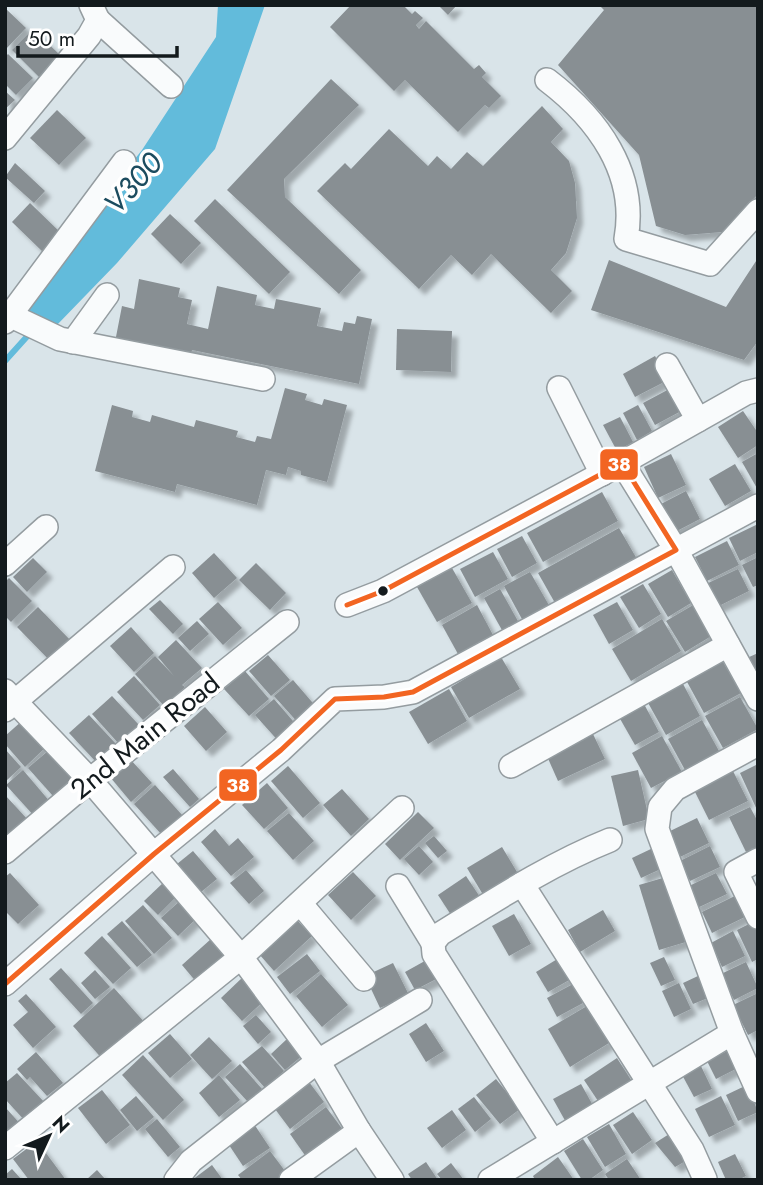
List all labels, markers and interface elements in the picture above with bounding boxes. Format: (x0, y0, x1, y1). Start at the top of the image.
scale bar (18, 14, 177, 58)
text: 50 m (28, 24, 75, 54)
water label: V300 (94, 142, 173, 223)
line badge: 38 (599, 448, 639, 481)
text: 38 (607, 451, 631, 478)
unlabelled marker (376, 584, 390, 598)
street label: 2nd Main Road (61, 663, 229, 809)
line badge: 38 (218, 768, 258, 802)
text: 38 (226, 772, 250, 799)
north arrow (14, 1101, 84, 1171)
text: N (46, 1110, 76, 1139)

